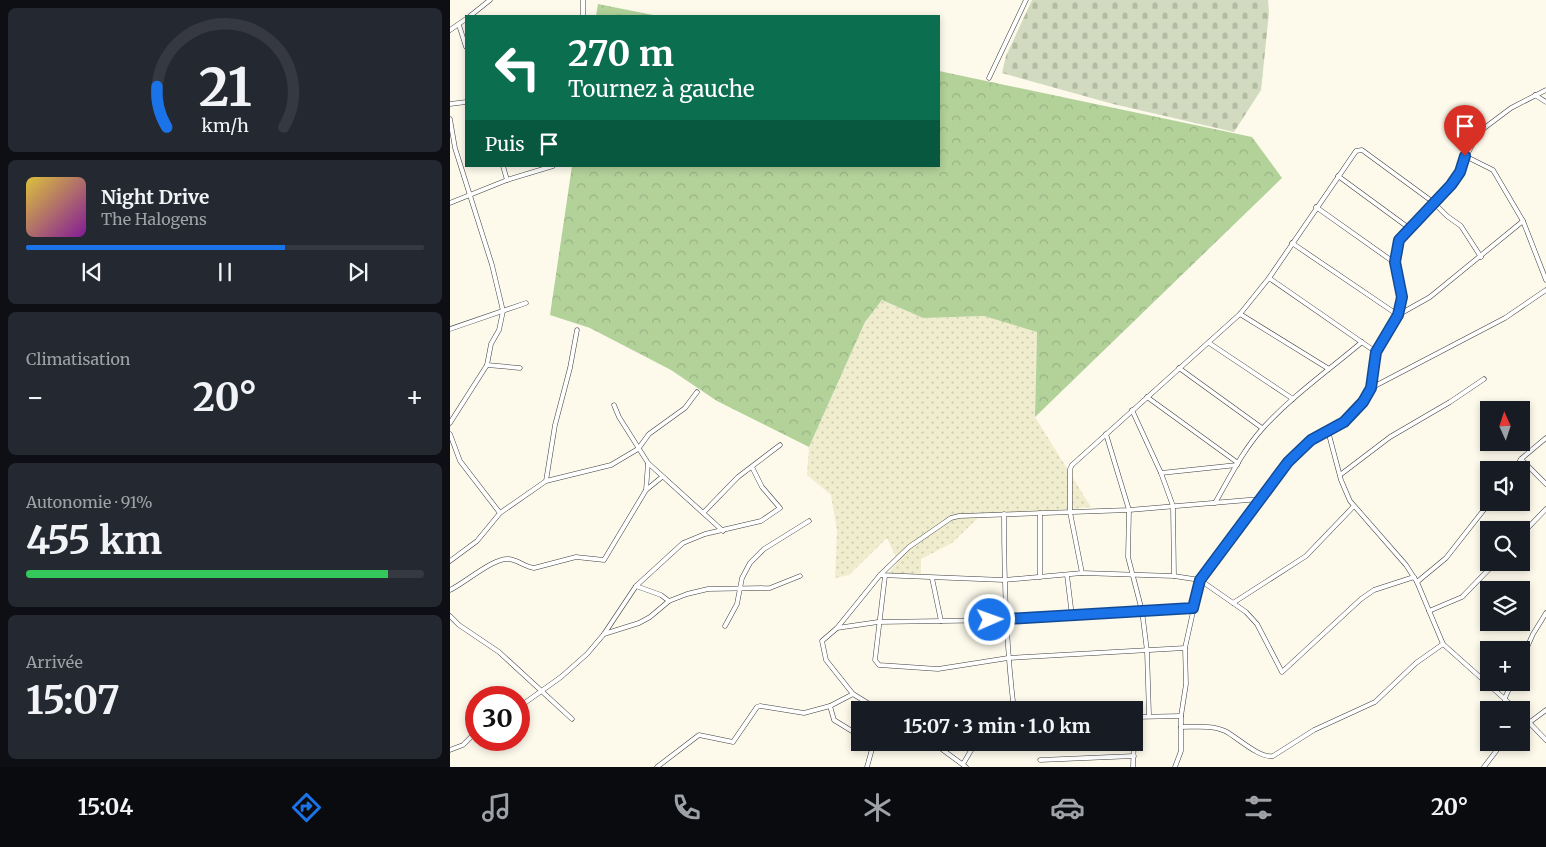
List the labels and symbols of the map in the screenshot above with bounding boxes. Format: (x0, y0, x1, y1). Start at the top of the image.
pin (1444, 105, 1486, 156)
north arrow (1480, 401, 1530, 451)
position arrow (963, 593, 1015, 645)
speed limit sign: 30 (465, 686, 530, 751)

